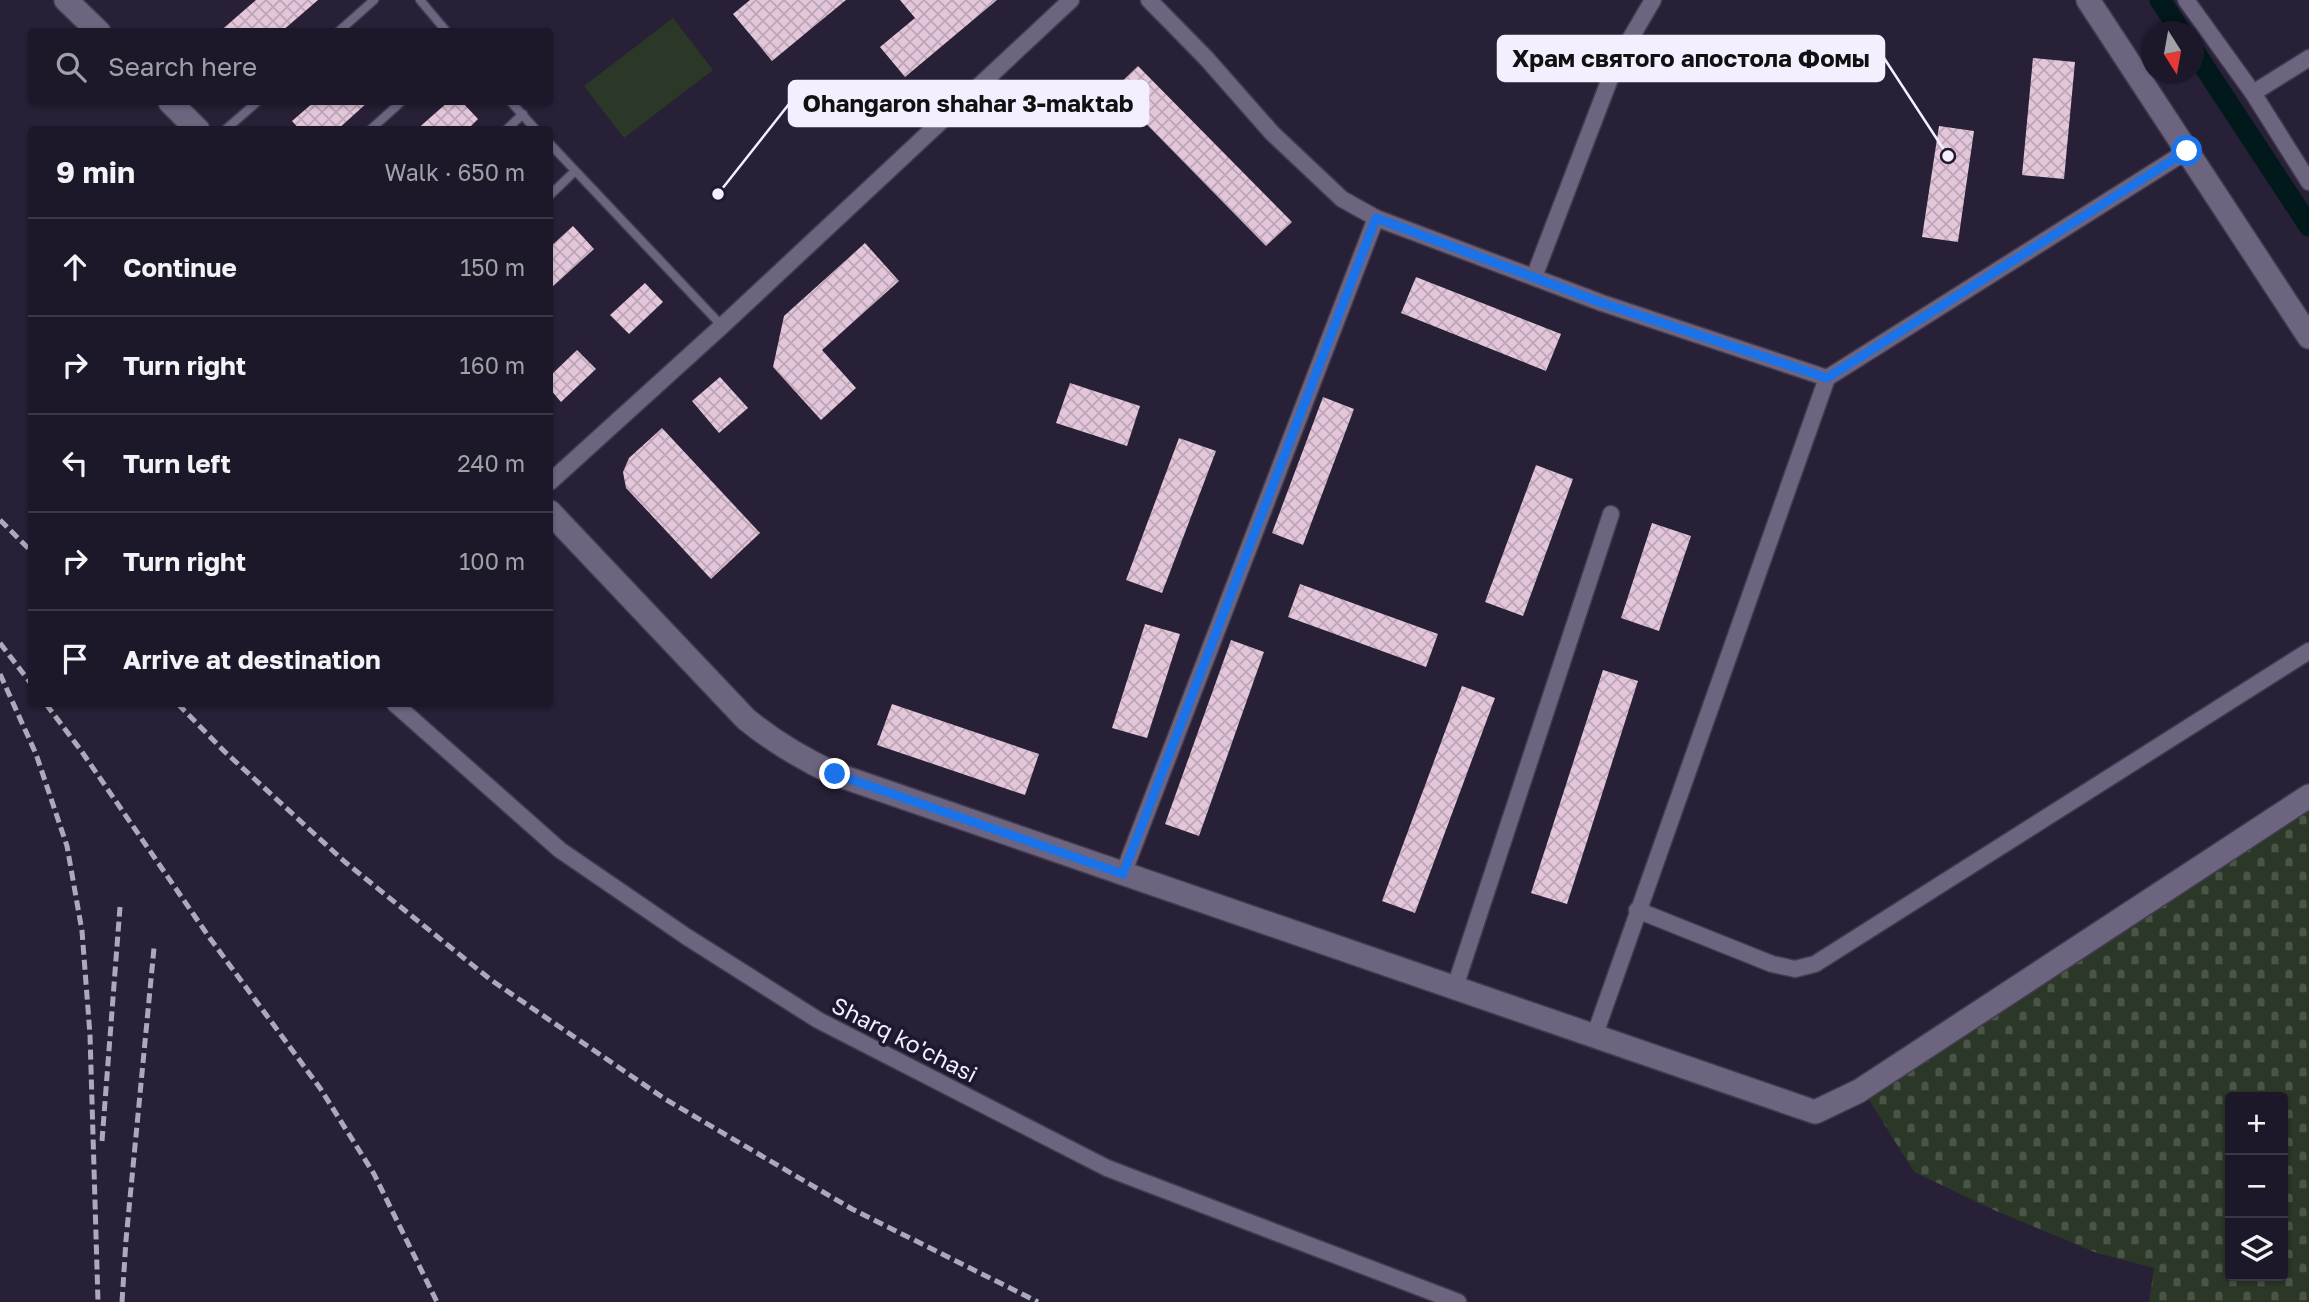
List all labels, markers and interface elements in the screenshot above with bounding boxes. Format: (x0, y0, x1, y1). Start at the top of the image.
north arrow (2141, 21, 2204, 84)
search box (28, 28, 553, 105)
callout: Храм святого апостола Фомы (1498, 36, 1884, 81)
text: Храм святого апостола Фомы (1512, 43, 1870, 72)
icon: search (52, 48, 90, 86)
text: Search here (108, 51, 257, 82)
callout: Ohangaron shahar 3-maktab (789, 81, 1148, 126)
text: Ohangaron shahar 3-maktab (803, 88, 1134, 117)
route start (2171, 135, 2202, 166)
text: 9 min (56, 154, 135, 190)
text: Walk · 650 m (384, 158, 525, 186)
icon: ahead (56, 248, 94, 286)
text: Continue (123, 252, 237, 283)
text: 150 m (460, 253, 525, 281)
icon: right (56, 346, 94, 384)
text: Turn right (123, 350, 246, 381)
text: 160 m (460, 351, 525, 379)
icon: left (56, 444, 94, 482)
text: Turn left (123, 448, 231, 479)
text: 240 m (457, 449, 525, 477)
icon: right (56, 542, 94, 580)
text: Turn right (123, 546, 246, 577)
text: 100 m (459, 547, 525, 575)
icon: arrive (56, 640, 94, 678)
text: Arrive at destination (123, 644, 381, 675)
route end (819, 758, 850, 789)
street label: Sharq ko'chasi (828, 990, 982, 1088)
map controls (2225, 1092, 2288, 1281)
button: + (2225, 1092, 2288, 1155)
button: − (2225, 1155, 2288, 1218)
button: layers (2225, 1218, 2288, 1281)

